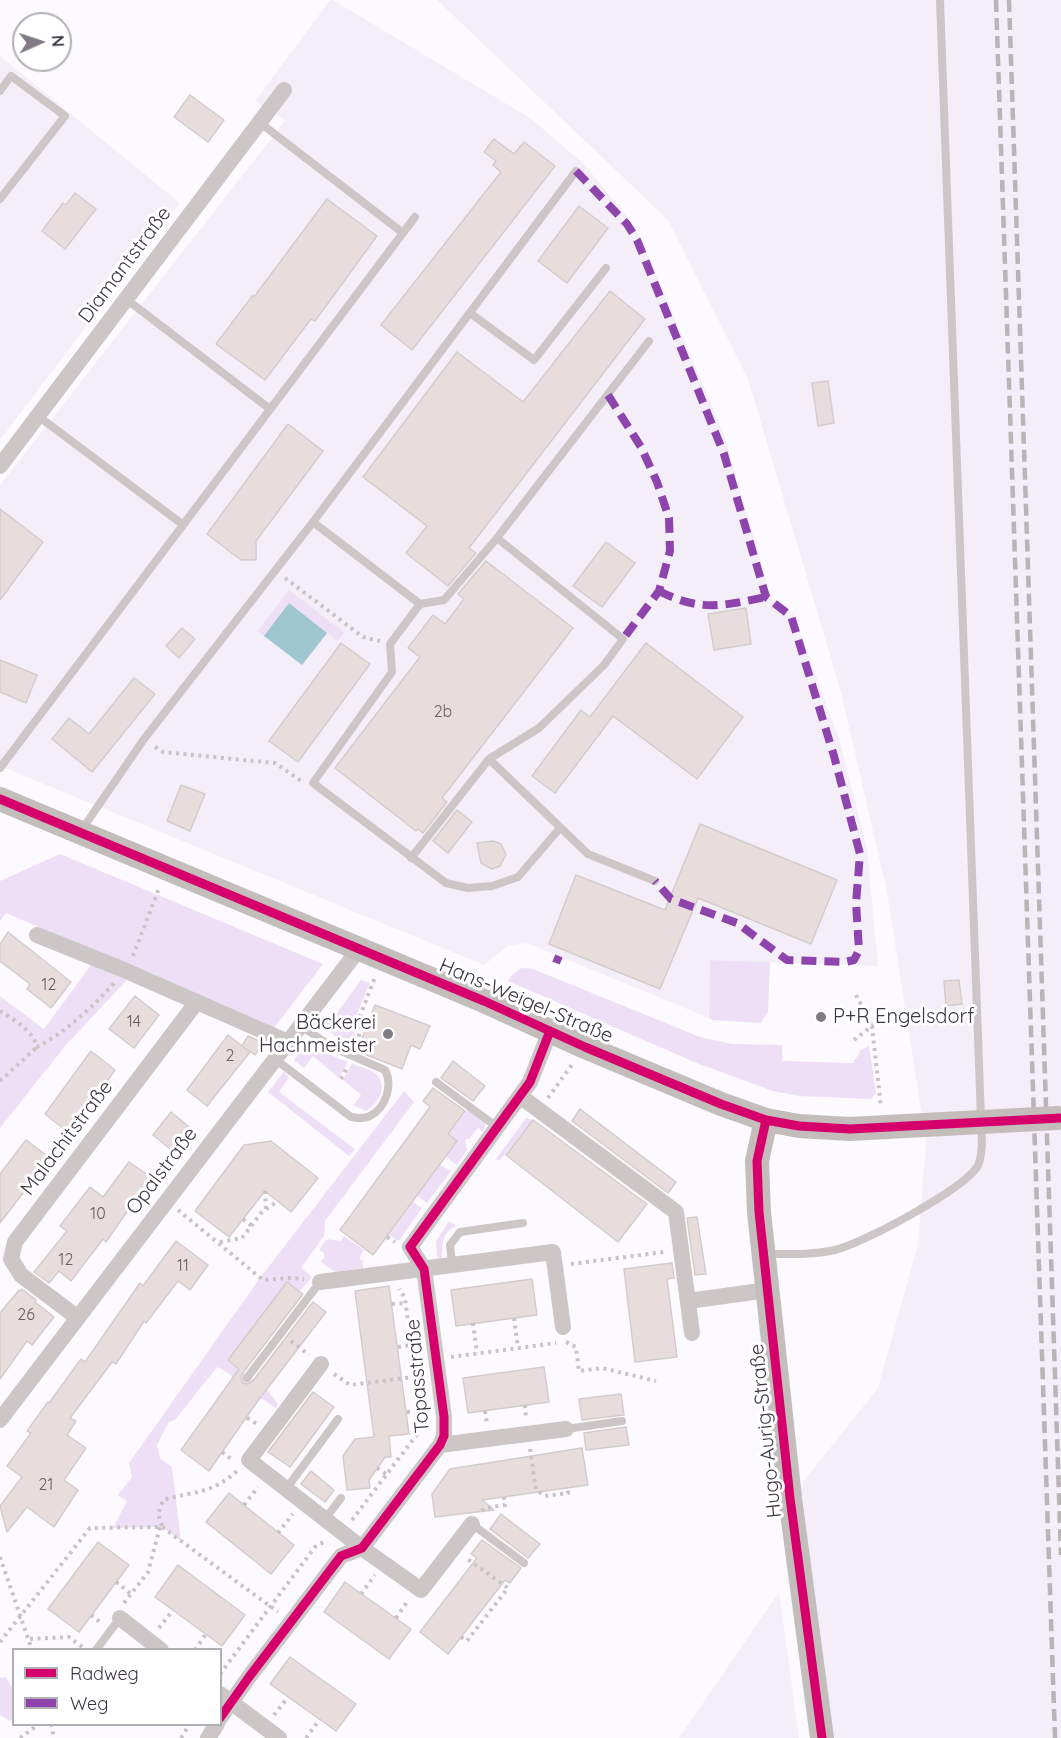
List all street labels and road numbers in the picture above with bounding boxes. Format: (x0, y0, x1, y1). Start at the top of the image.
street label: Diamantstraße (74, 202, 176, 328)
street label: Hans-Weigel-Straße (435, 953, 617, 1049)
street label: Malachitstraße (16, 1076, 118, 1200)
street label: Opalstraße (121, 1123, 203, 1219)
street label: Topasstraße (401, 1318, 435, 1434)
street label: Hugo-Aurig-Straße (745, 1343, 787, 1519)

